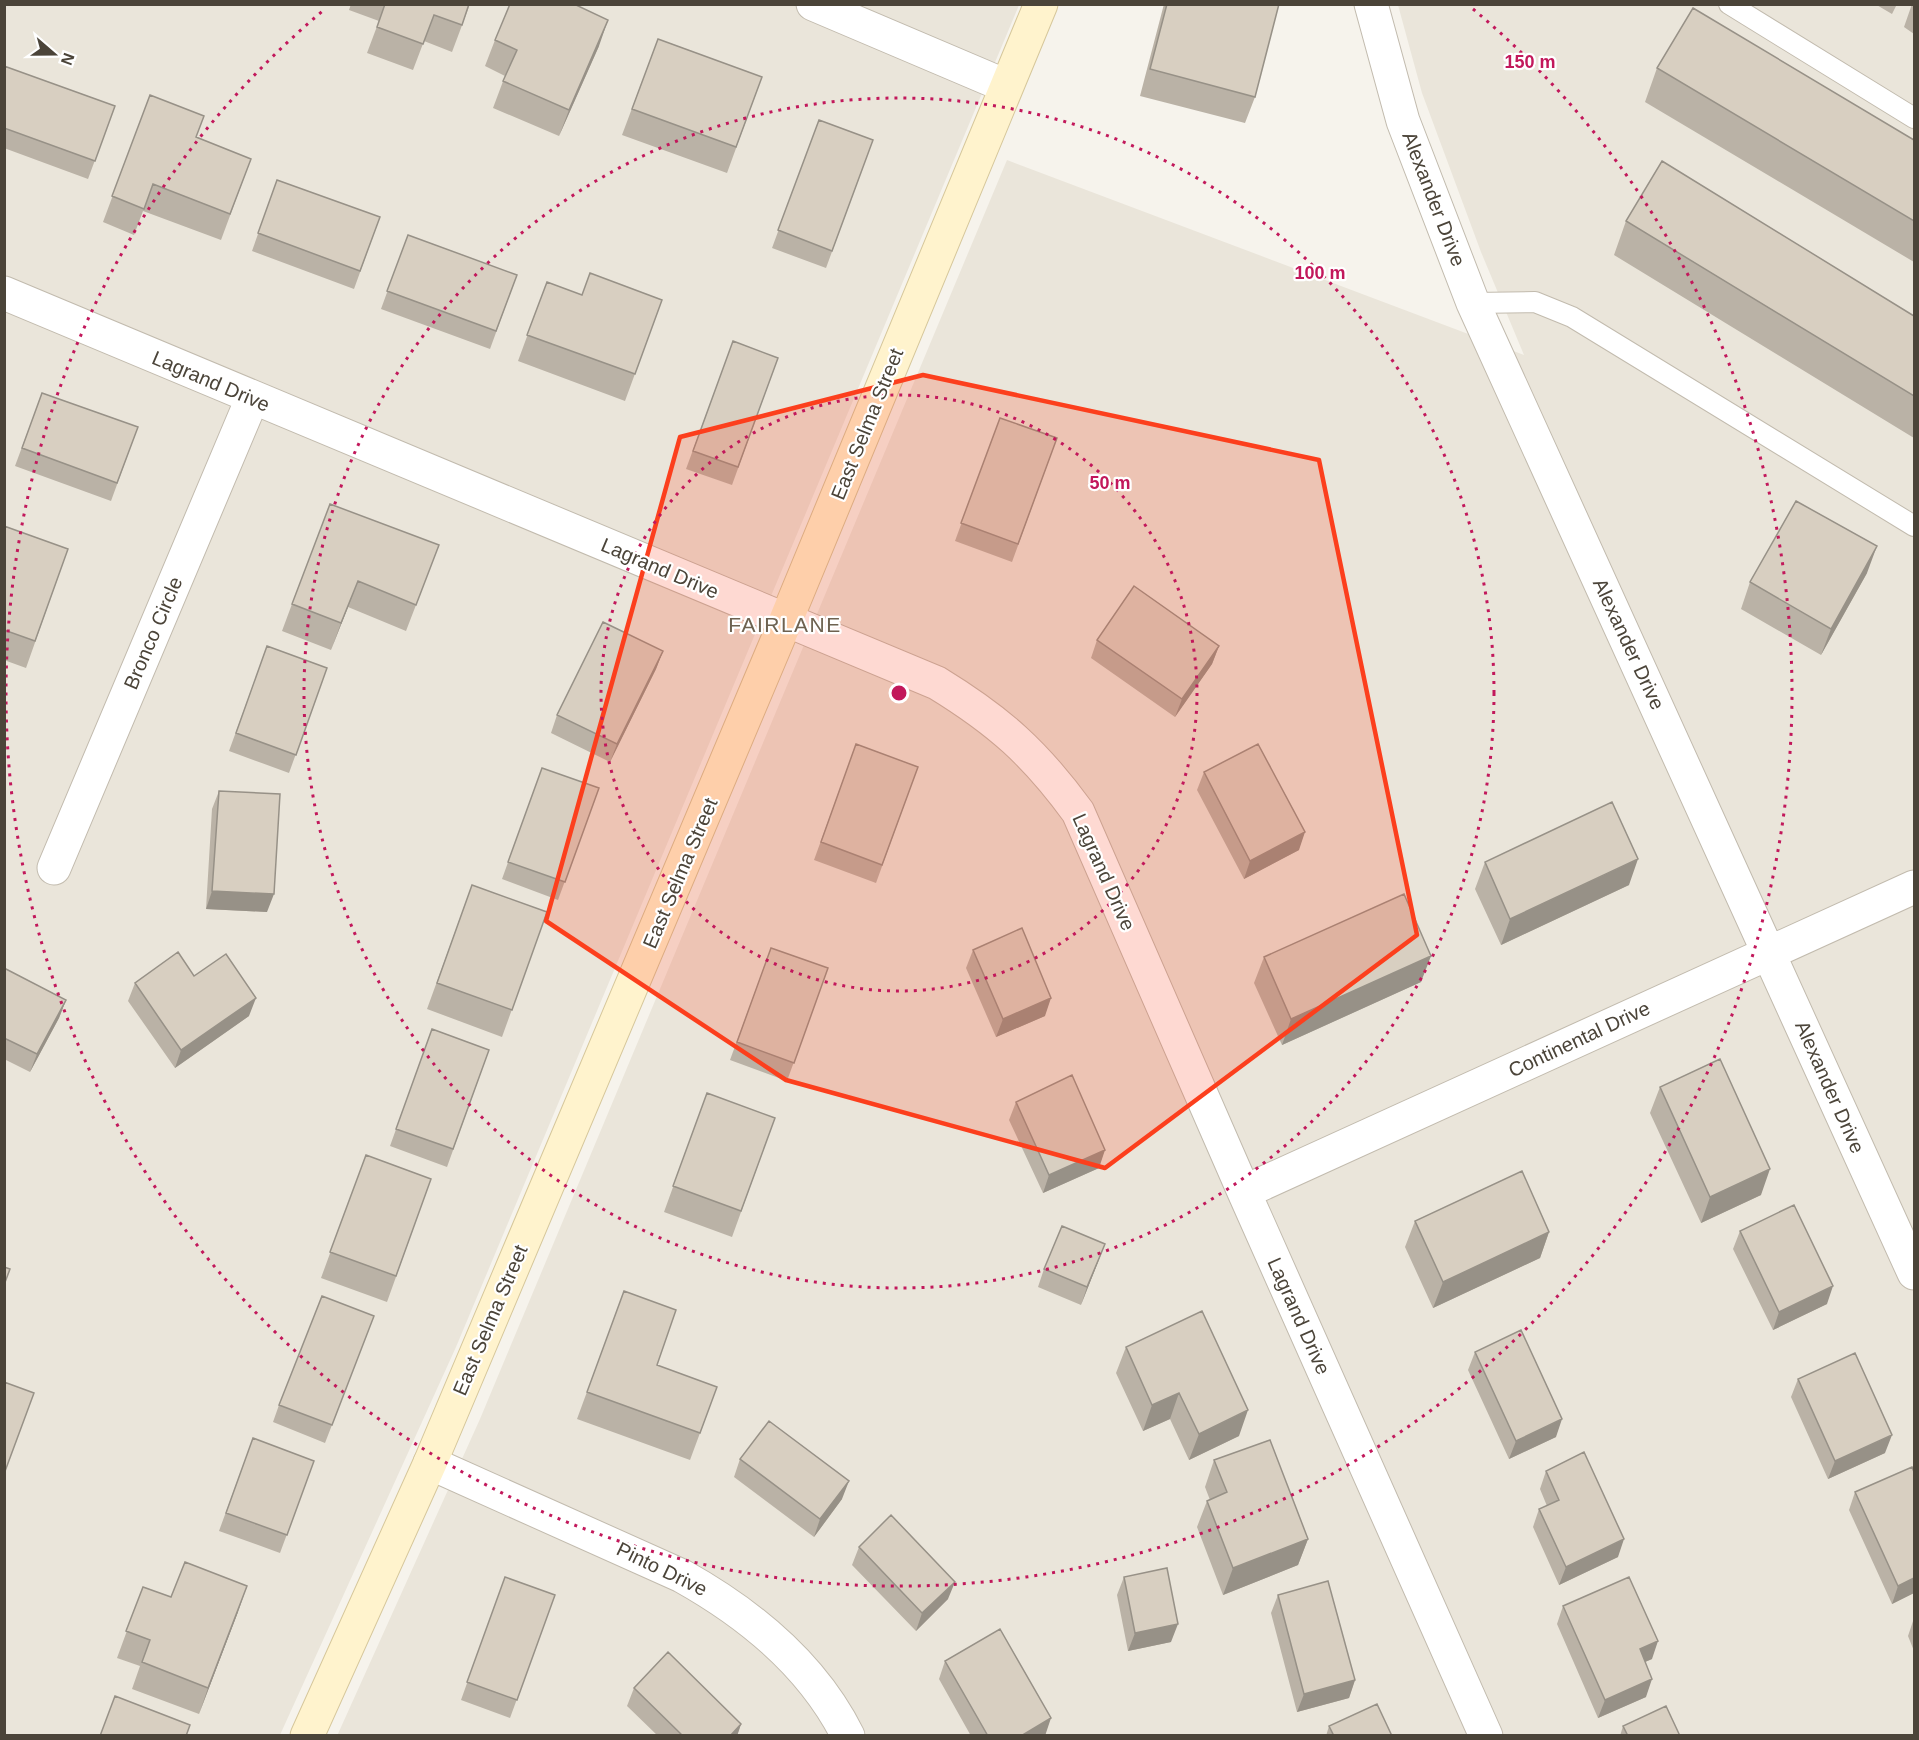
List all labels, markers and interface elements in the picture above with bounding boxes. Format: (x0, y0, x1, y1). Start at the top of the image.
north arrow (24, 24, 84, 84)
text: N (58, 51, 78, 67)
text: 150 m (1504, 52, 1556, 72)
street label: Alexander Drive (1398, 129, 1470, 269)
text: 100 m (1294, 263, 1346, 283)
street label: East Selma Street (827, 345, 908, 503)
street label: Lagrand Drive (149, 346, 273, 416)
text: 50 m (1089, 473, 1131, 493)
street label: Lagrand Drive (598, 533, 722, 603)
street label: Bronco Circle (119, 573, 187, 693)
street label: Alexander Drive (1589, 575, 1669, 713)
district label: FAIRLANE (728, 613, 842, 636)
centre of rings (889, 683, 909, 703)
street label: East Selma Street (638, 794, 722, 951)
street label: Lagrand Drive (1068, 810, 1140, 934)
street label: Continental Drive (1505, 997, 1653, 1081)
street label: Alexander Drive (1791, 1018, 1869, 1156)
street label: East Selma Street (448, 1241, 532, 1398)
street label: Lagrand Drive (1263, 1254, 1335, 1378)
street label: Pinto Drive (613, 1538, 711, 1600)

